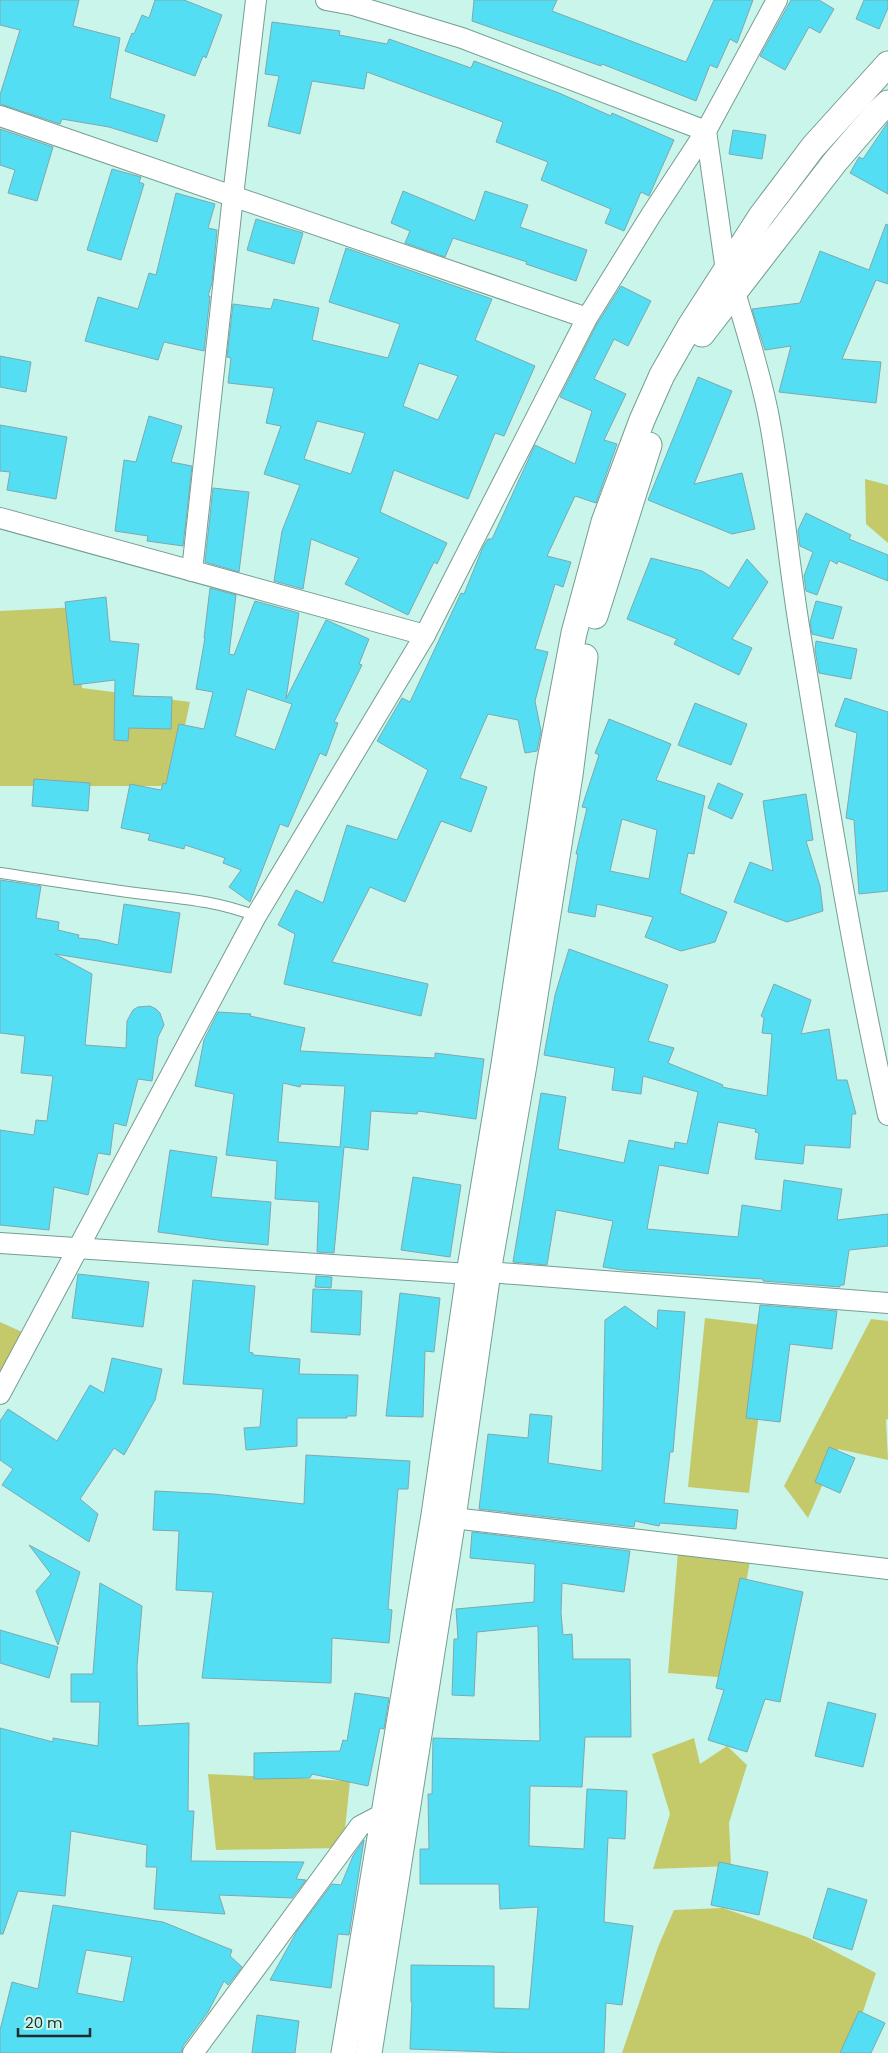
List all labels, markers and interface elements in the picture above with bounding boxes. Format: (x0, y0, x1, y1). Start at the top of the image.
scale bar (18, 2006, 90, 2038)
text: 20 m (25, 2012, 63, 2033)

